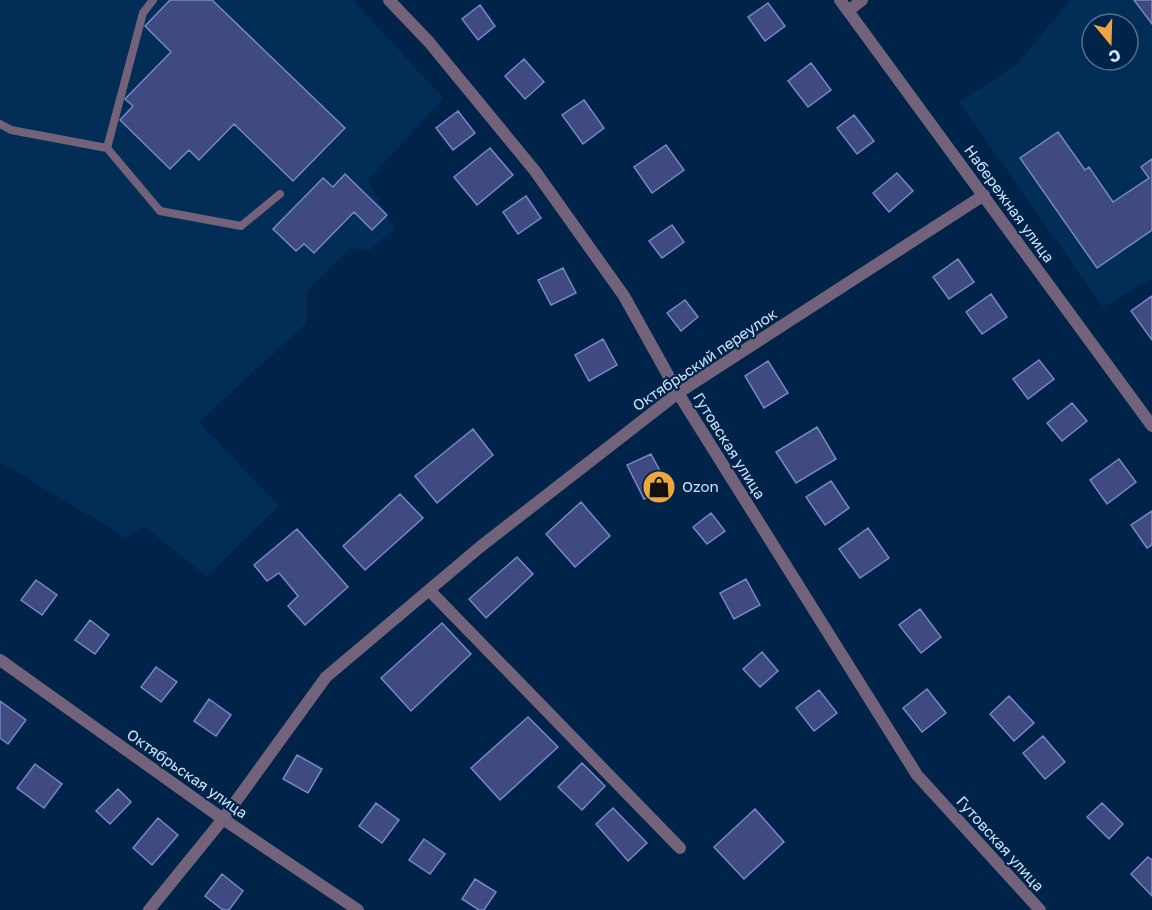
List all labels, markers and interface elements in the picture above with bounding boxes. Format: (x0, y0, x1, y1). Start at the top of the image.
north arrow (1080, 12, 1140, 72)
text: С (1106, 45, 1124, 67)
street label: Набережная улица (961, 141, 1059, 266)
street label: Октябрьский переулок (629, 304, 780, 414)
street label: Гутовская улица (690, 389, 770, 502)
shop icon: Ozon (641, 469, 677, 505)
place label: Ozon (682, 477, 719, 495)
street label: Октябрьская улица (124, 725, 251, 822)
street label: Гутовская улица (953, 792, 1048, 895)

